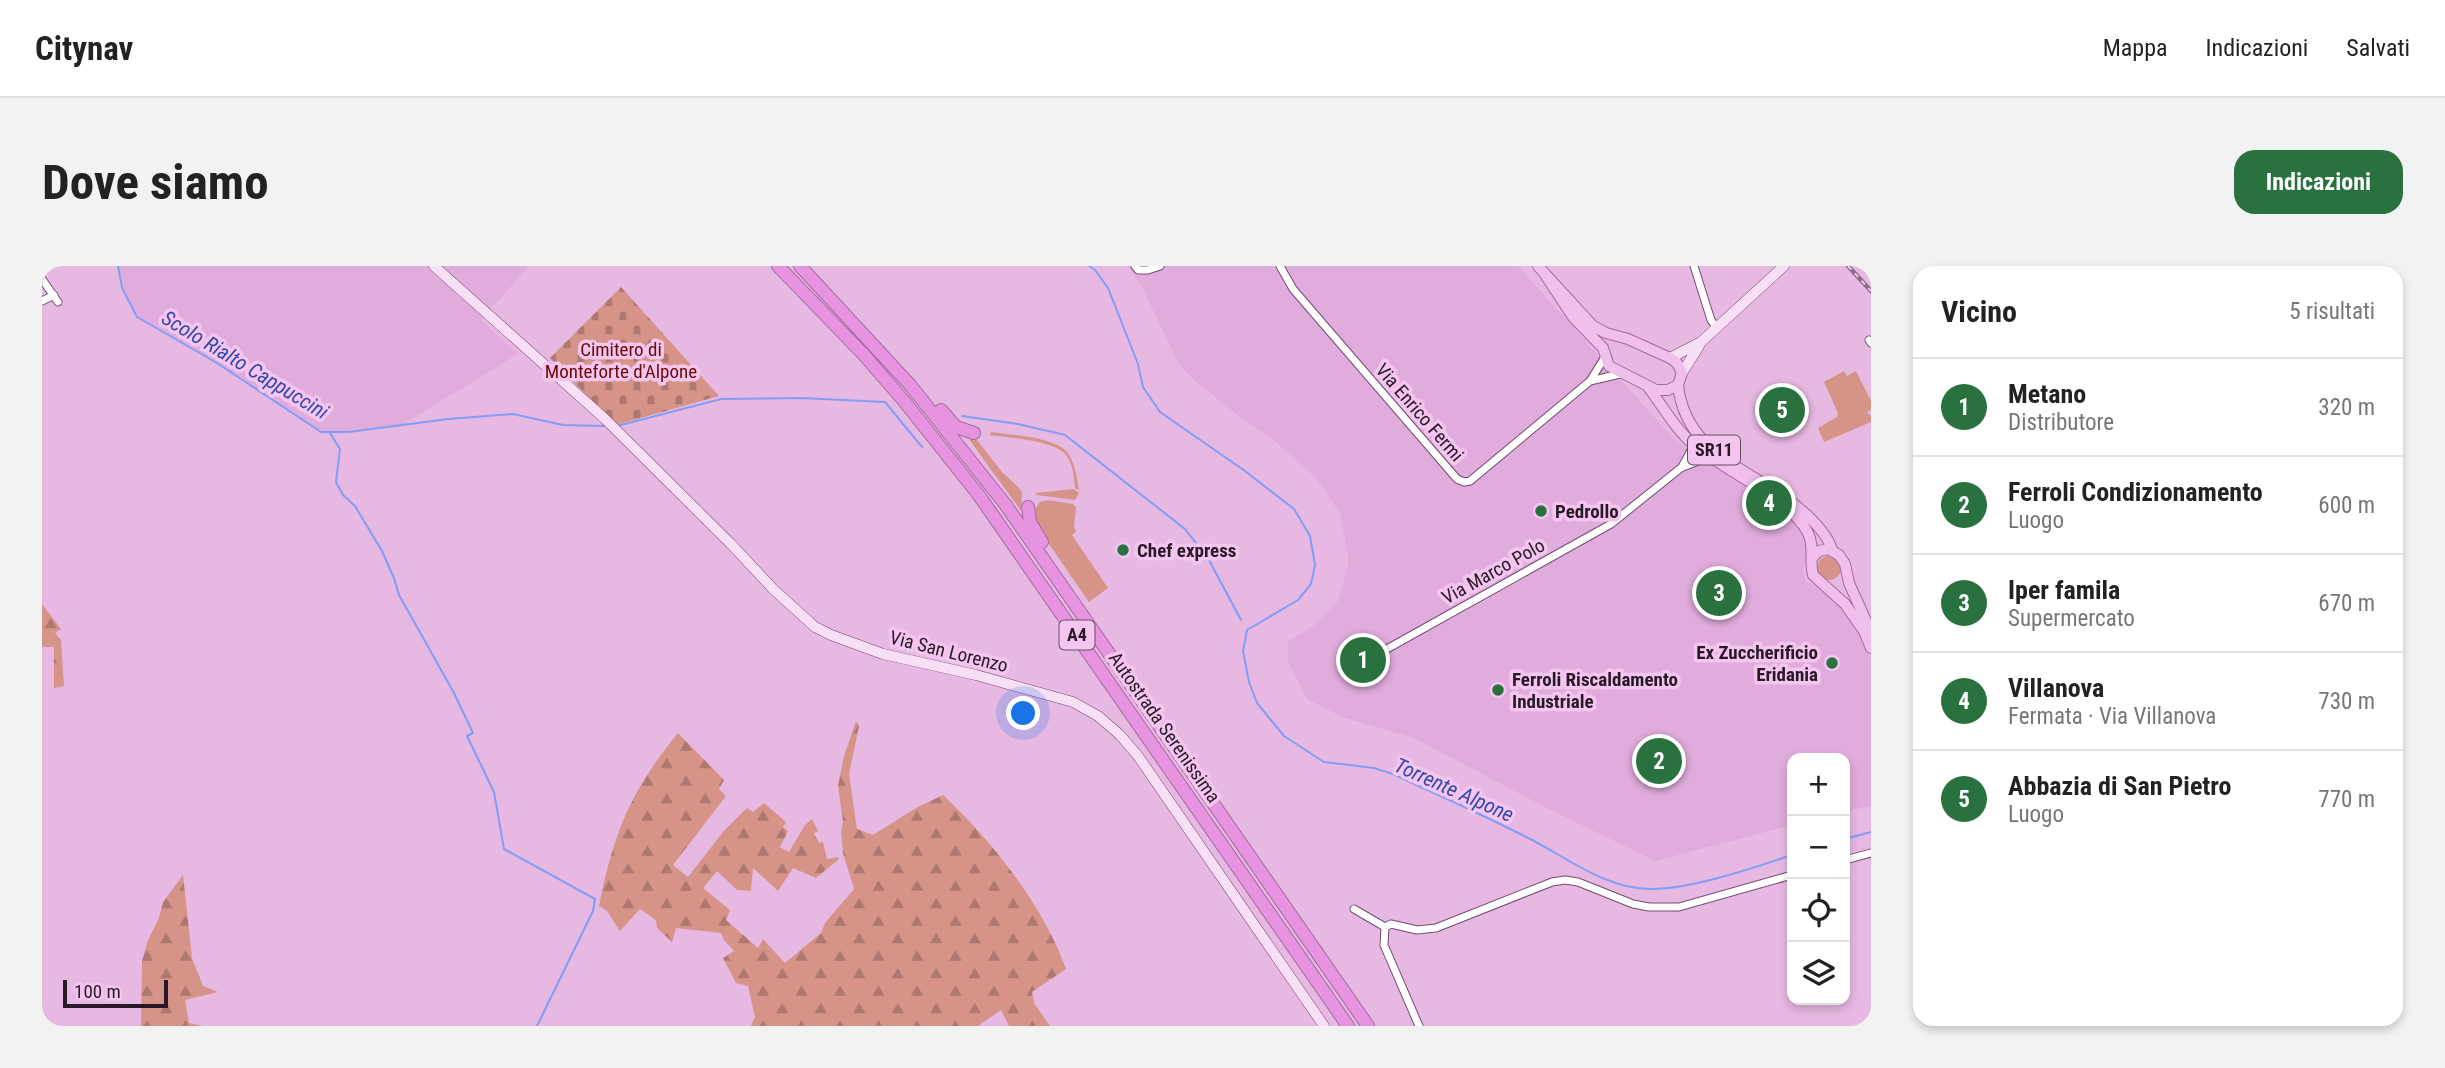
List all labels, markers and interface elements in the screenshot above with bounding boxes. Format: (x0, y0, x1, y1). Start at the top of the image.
text: Citynav (35, 29, 133, 68)
text: Mappa (2103, 34, 2168, 62)
text: Indicazioni (2206, 34, 2308, 62)
text: Salvati (2346, 34, 2410, 62)
button: Indicazioni (2234, 150, 2403, 214)
text: Dove siamo (42, 154, 269, 211)
text: Vicino (1941, 294, 2017, 329)
text: 5 risultati (2289, 298, 2375, 325)
water label: Scolo Rialto Cappuccini (157, 306, 333, 424)
park label: Cimitero di Monteforte d'Alpone (545, 338, 697, 383)
street label: Via Enrico Fermi (1371, 359, 1468, 466)
text: Metano (2008, 379, 2086, 409)
pin: 5 (1759, 384, 1805, 436)
text: 1 (1958, 394, 1970, 421)
text: 320 m (2318, 394, 2375, 421)
text: Distributore (2008, 409, 2114, 436)
road number: SR11 (1688, 435, 1740, 464)
pin: 4 (1746, 477, 1792, 529)
text: Ferroli Condizionamento (2008, 477, 2263, 507)
text: 2 (1958, 492, 1970, 519)
text: 600 m (2318, 492, 2375, 519)
place label: Pedrollo (1555, 500, 1619, 523)
marker: Pedrollo (1533, 503, 1549, 519)
text: Luogo (2008, 507, 2064, 534)
street label: Via Marco Polo (1438, 534, 1549, 609)
place label: Chef express (1137, 539, 1236, 562)
marker: Chef express (1115, 542, 1131, 558)
pin: 3 (1696, 567, 1742, 619)
text: Iper famila (2008, 575, 2120, 605)
text: 3 (1958, 590, 1970, 617)
text: 670 m (2318, 590, 2375, 617)
text: Supermercato (2008, 605, 2135, 632)
road number: A4 (1060, 620, 1094, 650)
street label: Via San Lorenzo (887, 626, 1010, 677)
pin: 1 (1340, 634, 1386, 686)
place label: Ex Zuccherificio Eridania (1696, 641, 1818, 686)
street label: Autostrada Serenissima (1104, 648, 1225, 807)
marker: Ex Zuccherificio Eridania (1824, 655, 1840, 671)
place label: Ferroli Riscaldamento Industriale (1512, 668, 1678, 713)
text: Villanova (2008, 673, 2104, 703)
marker: Ferroli Riscaldamento Industriale (1490, 682, 1506, 698)
text: 4 (1958, 688, 1970, 715)
text: 730 m (2318, 688, 2375, 715)
your location (1006, 696, 1040, 730)
text: Fermata · Via Villanova (2008, 703, 2216, 730)
pin: 2 (1636, 735, 1682, 787)
water label: Torrente Alpone (1391, 753, 1517, 827)
map controls (1787, 753, 1850, 1005)
button: + (1787, 753, 1850, 816)
text: Abbazia di San Pietro (2008, 771, 2231, 801)
text: 5 (1958, 786, 1970, 813)
text: 770 m (2318, 786, 2375, 813)
text: Luogo (2008, 801, 2064, 828)
button: − (1787, 816, 1850, 879)
button: locate (1787, 879, 1850, 942)
button: layers (1787, 942, 1850, 1005)
scale bar (63, 977, 168, 1009)
text: 100 m (74, 980, 121, 1003)

